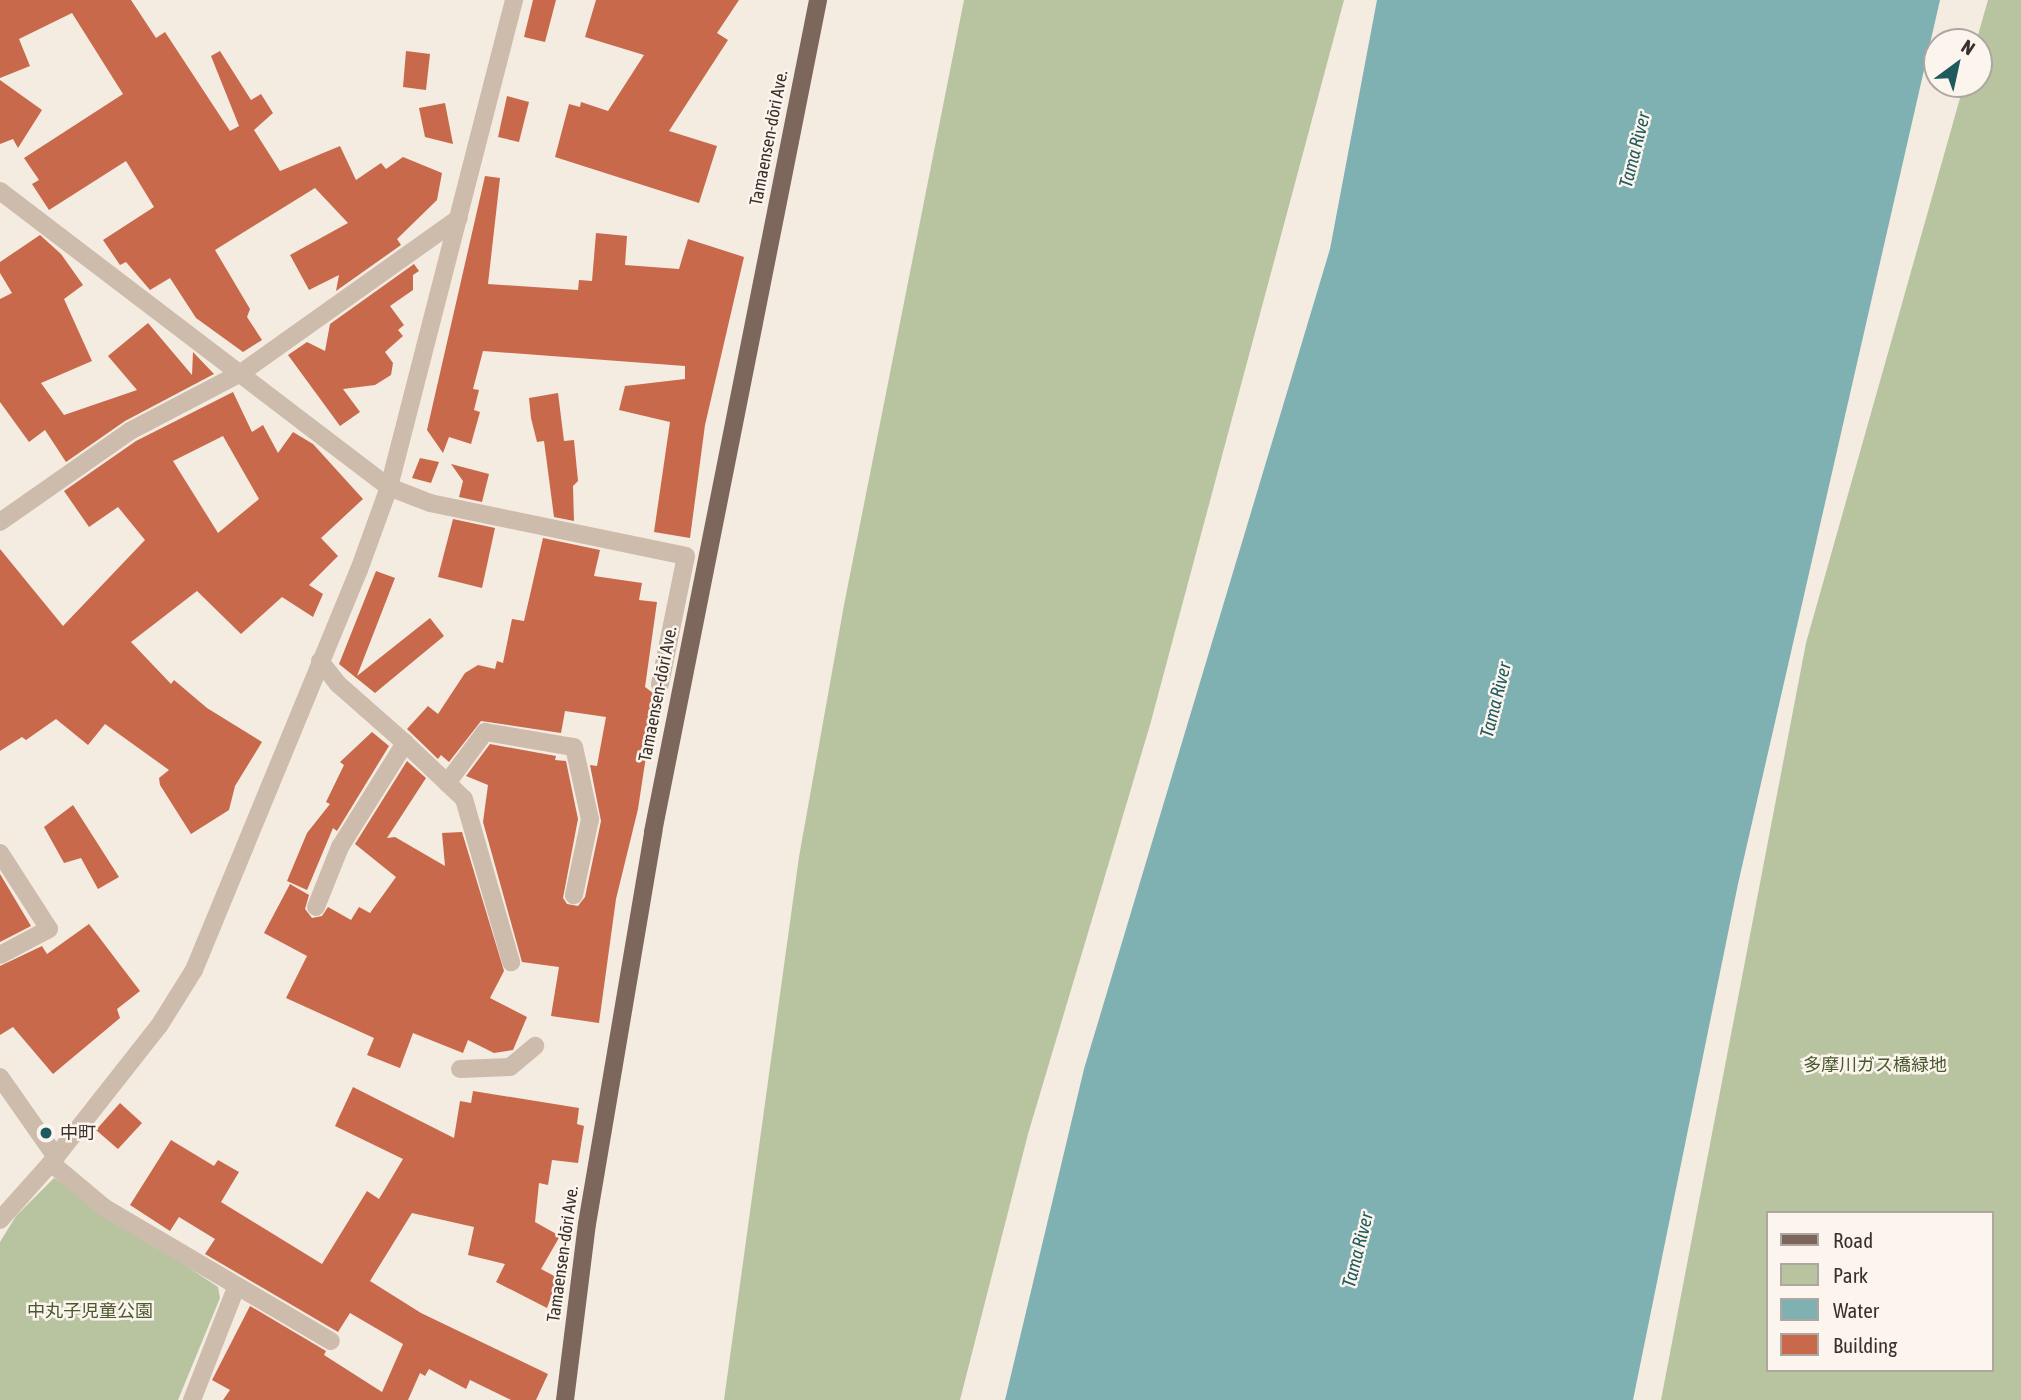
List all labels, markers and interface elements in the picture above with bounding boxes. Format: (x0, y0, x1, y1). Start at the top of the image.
north arrow (1923, 28, 1993, 98)
text: N (1958, 35, 1979, 59)
street label: Tamaensen-dōri Ave. (745, 69, 793, 207)
water label: Tama River (1615, 110, 1655, 190)
street label: Tamaensen-dōri Ave. (634, 625, 682, 763)
water label: Tama River (1476, 660, 1516, 740)
park label: 多摩川ガス橋緑地 (1803, 1054, 1947, 1076)
place label: 中町 (60, 1122, 96, 1144)
marker: 中町 (38, 1125, 54, 1141)
street label: Tamaensen-dōri Ave. (543, 1184, 583, 1324)
water label: Tama River (1338, 1210, 1378, 1290)
legend (1766, 1211, 1993, 1372)
text: Road (1833, 1228, 1873, 1252)
text: Park (1833, 1263, 1868, 1287)
text: Water (1833, 1298, 1879, 1322)
park label: 中丸子児童公園 (27, 1300, 153, 1322)
text: Building (1833, 1333, 1897, 1357)

